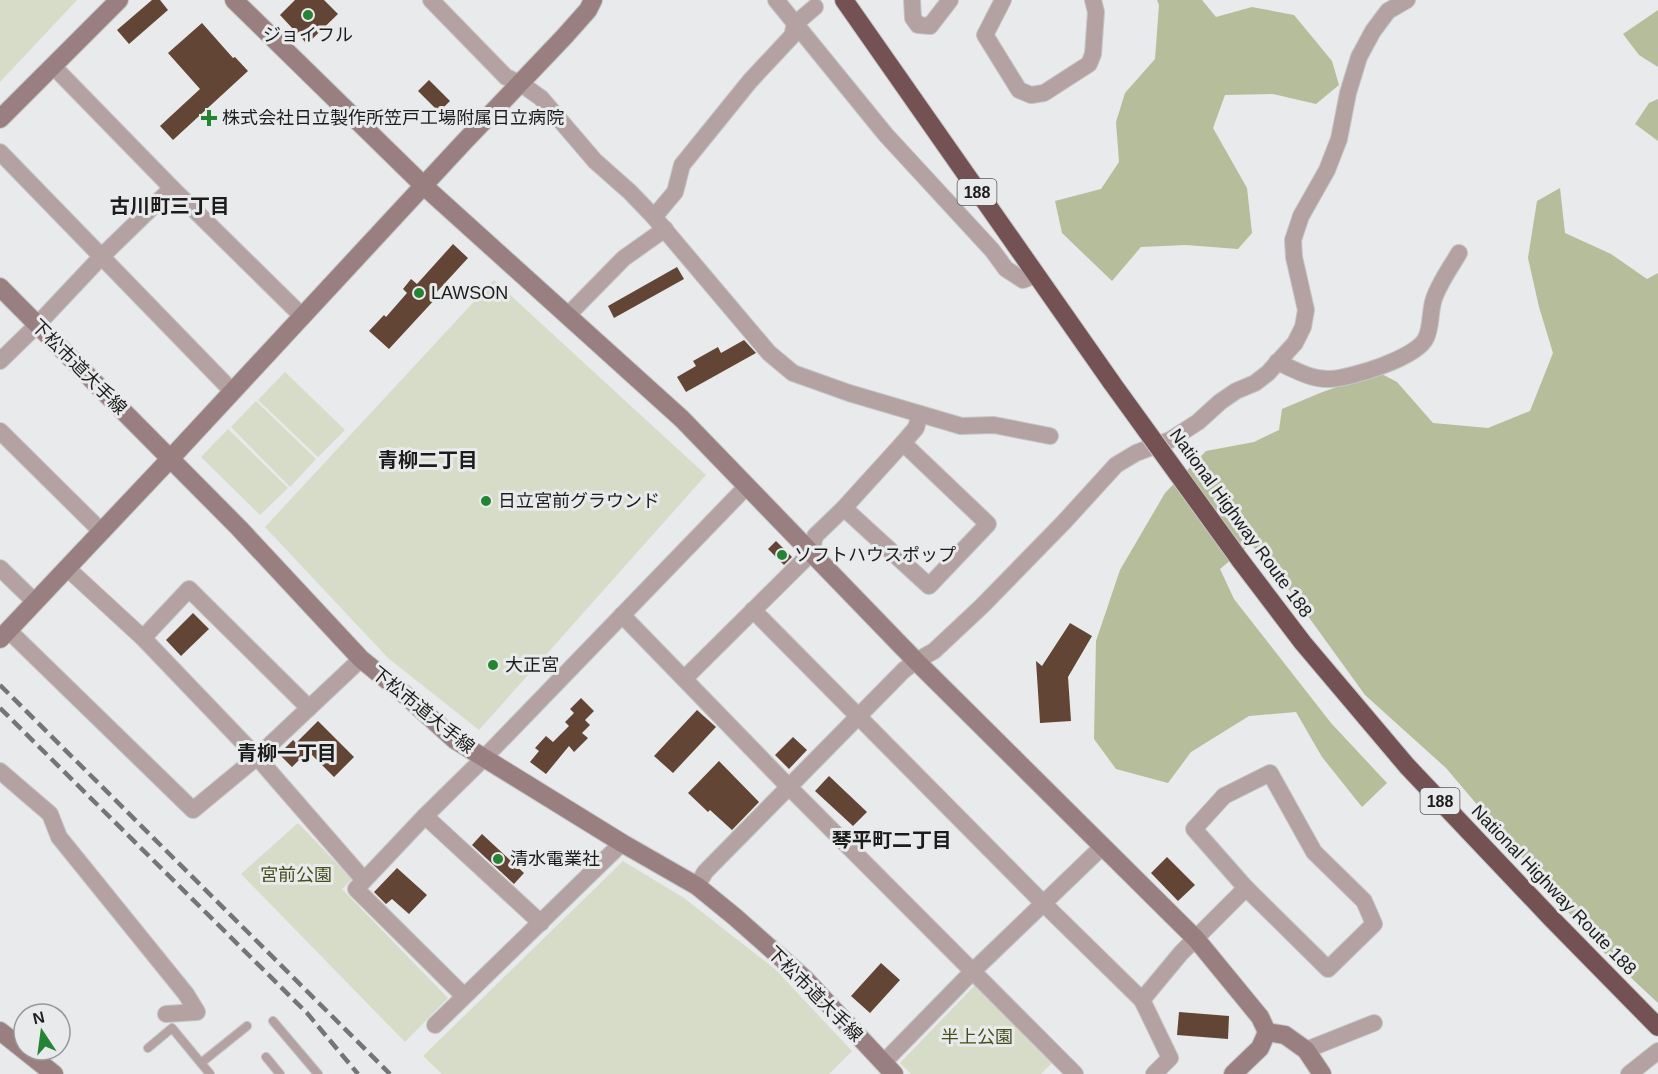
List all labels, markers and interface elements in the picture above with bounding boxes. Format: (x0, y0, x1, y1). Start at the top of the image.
marker: ジョイフル (301, 8, 315, 22)
place label: ジョイフル (263, 25, 353, 45)
place label: 株式会社日立製作所笠戸工場附属日立病院 (222, 108, 564, 128)
marker: 株式会社日立製作所笠戸工場附属日立病院 (200, 109, 218, 127)
road number: 188 (958, 179, 996, 205)
district label: 古川町三丁目 (110, 195, 230, 217)
place label: LAWSON (431, 283, 508, 303)
marker: LAWSON (412, 286, 426, 300)
street label: 下松市道大手線 (27, 315, 131, 419)
street label: National Highway Route 188 (1166, 425, 1316, 621)
district label: 青柳二丁目 (378, 449, 478, 471)
place label: 日立宮前グラウンド (498, 491, 660, 511)
marker: 日立宮前グラウンド (479, 494, 493, 508)
place label: ソフトハウスポップ (794, 545, 956, 565)
marker: ソフトハウスポップ (775, 548, 789, 562)
place label: 大正宮 (505, 655, 559, 675)
marker: 大正宮 (486, 658, 500, 672)
street label: 下松市道大手線 (368, 663, 478, 757)
district label: 青柳一丁目 (237, 742, 337, 764)
road number: 188 (1420, 788, 1460, 814)
street label: National Highway Route 188 (1468, 801, 1640, 979)
district label: 琴平町二丁目 (832, 829, 952, 851)
place label: 清水電業社 (510, 849, 600, 869)
marker: 清水電業社 (491, 852, 505, 866)
park label: 宮前公園 (260, 865, 332, 885)
street label: 下松市道大手線 (763, 942, 867, 1046)
north arrow (12, 1002, 72, 1062)
text: N (31, 1008, 46, 1027)
park label: 半上公園 (941, 1027, 1013, 1047)

